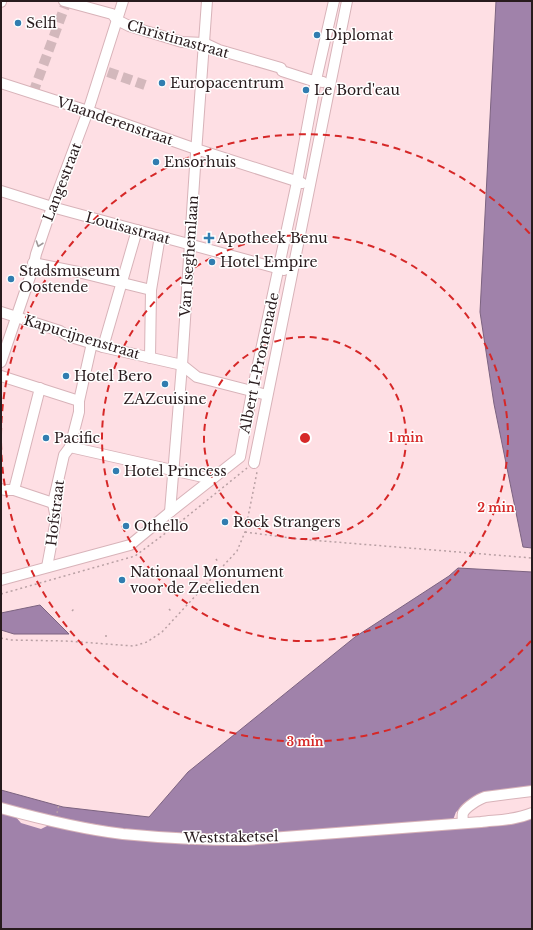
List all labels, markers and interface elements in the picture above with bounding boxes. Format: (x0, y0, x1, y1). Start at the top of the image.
place label: Selfi (26, 14, 57, 32)
street label: Christinastraat (125, 16, 232, 62)
marker: Selfi (13, 18, 23, 28)
place label: Diplomat (325, 26, 394, 44)
marker: Diplomat (312, 30, 322, 40)
place label: Europacentrum (170, 74, 284, 92)
marker: Europacentrum (157, 78, 167, 88)
place label: Le Bord'eau (314, 81, 401, 99)
marker: Le Bord'eau (301, 85, 311, 95)
street label: Vlaanderenstraat (54, 92, 176, 150)
street label: Langestraat (39, 139, 86, 224)
place label: Ensorhuis (164, 153, 236, 171)
marker: Ensorhuis (151, 157, 161, 167)
street label: Van Iseghemlaan (176, 194, 202, 318)
street label: Louisastraat (84, 208, 173, 248)
place label: Apotheek Benu (216, 229, 328, 247)
marker: Apotheek Benu (204, 233, 214, 243)
one-way arrow (35, 241, 44, 248)
place label: Hotel Empire (220, 253, 318, 271)
marker: Hotel Empire (207, 257, 217, 267)
place label: Stadsmuseum Oostende (19, 262, 120, 296)
marker: Stadsmuseum Oostende (6, 274, 16, 284)
street label: Albert I-Promenade (235, 291, 283, 436)
street label: Kapucijnenstraat (22, 311, 143, 363)
place label: Hotel Bero (74, 367, 152, 385)
marker: Hotel Bero (61, 371, 71, 381)
marker: ZAZcuisine (160, 379, 170, 389)
place label: ZAZcuisine (124, 390, 206, 408)
place label: Pacific (54, 429, 101, 447)
text: 1 min (389, 430, 424, 445)
centre of rings (298, 431, 312, 445)
marker: Pacific (41, 433, 51, 443)
place label: Hotel Princess (124, 462, 227, 480)
marker: Hotel Princess (111, 466, 121, 476)
street label: Hofstraat (42, 478, 68, 547)
text: 2 min (477, 500, 515, 515)
place label: Rock Strangers (233, 513, 341, 531)
place label: Othello (134, 517, 188, 535)
marker: Rock Strangers (220, 517, 230, 527)
marker: Othello (121, 521, 131, 531)
place label: Nationaal Monument voor de Zeelieden (130, 563, 285, 597)
marker: Nationaal Monument voor de Zeelieden (117, 575, 127, 585)
text: 3 min (286, 734, 324, 749)
street label: Weststaketsel (182, 827, 279, 847)

